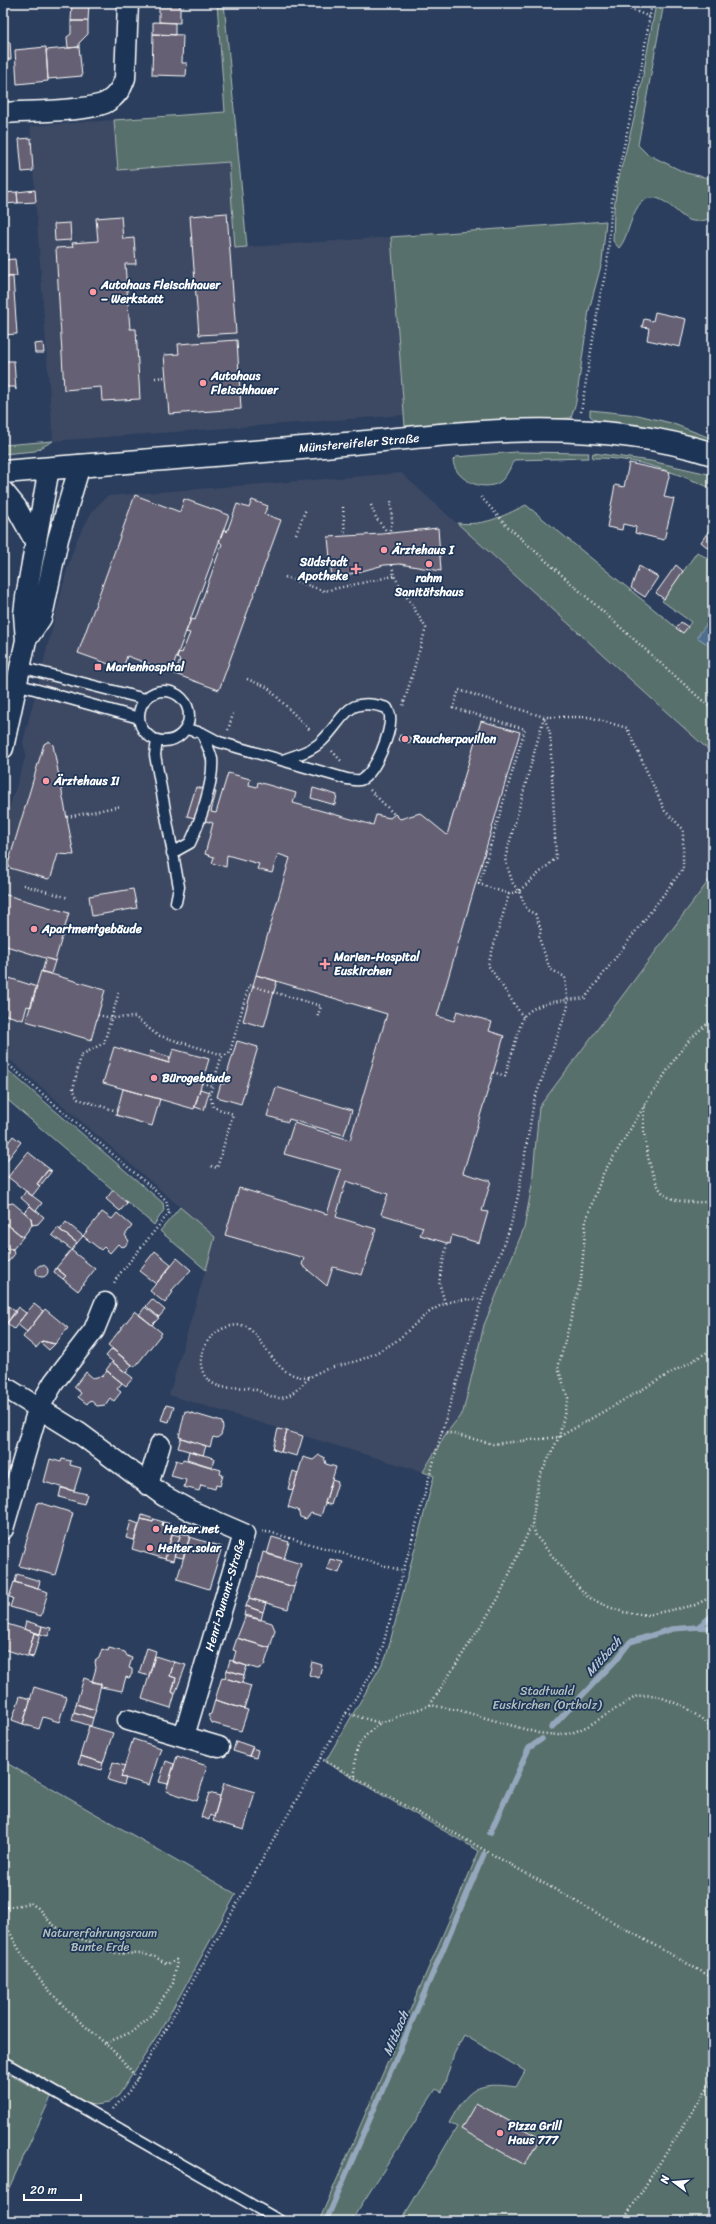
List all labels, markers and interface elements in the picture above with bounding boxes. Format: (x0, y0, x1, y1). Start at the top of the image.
place label: Autohaus Fleischhauer – Werkstatt (100, 274, 221, 310)
marker: Autohaus Fleischhauer – Werkstatt (88, 287, 98, 297)
place label: Autohaus Fleischhauer (210, 365, 279, 401)
marker: Autohaus Fleischhauer (198, 378, 208, 388)
street label: Münstereifeler Straße (298, 427, 420, 459)
place label: Ärztehaus I (391, 539, 455, 561)
marker: Ärztehaus I (379, 545, 389, 555)
place label: Südstadt Apotheke (297, 551, 349, 587)
marker: rahm Sanitätshaus (424, 559, 434, 569)
marker: Südstadt Apotheke (351, 564, 361, 574)
place label: rahm Sanitätshaus (394, 567, 464, 603)
place label: Marienhospital (105, 656, 185, 678)
marker: Marienhospital (93, 662, 103, 672)
place label: Raucherpavillon (412, 728, 497, 750)
marker: Raucherpavillon (400, 734, 410, 744)
place label: Ärztehaus II (53, 770, 120, 792)
marker: Ärztehaus II (41, 776, 51, 786)
place label: Apartmentgebäude (41, 918, 143, 940)
marker: Apartmentgebäude (29, 924, 39, 934)
place label: Marien-Hospital Euskirchen (333, 946, 420, 982)
marker: Marien-Hospital Euskirchen (319, 958, 331, 970)
place label: Bürogebäude (162, 1067, 231, 1089)
marker: Bürogebäude (149, 1073, 159, 1083)
place label: Heiter.net (163, 1518, 220, 1540)
marker: Heiter.net (151, 1524, 161, 1534)
street label: Henri-Dunant-Straße (198, 1536, 252, 1654)
place label: Heiter.solar (157, 1537, 222, 1559)
marker: Heiter.solar (145, 1543, 155, 1553)
water label: Mitbach (579, 1630, 628, 1681)
park label: Stadtwald Euskirchen (Ortholz) (493, 1680, 602, 1716)
park label: Naturerfahrungsraum Bunte Erde (43, 1922, 157, 1958)
water label: Mitbach (376, 2006, 416, 2059)
place label: Pizza Grill Haus 777 (507, 2115, 562, 2151)
marker: Pizza Grill Haus 777 (495, 2128, 505, 2138)
north arrow (654, 2162, 694, 2202)
text: N (654, 2173, 675, 2187)
scale bar (24, 2176, 81, 2202)
text: 20 m (30, 2179, 57, 2201)

